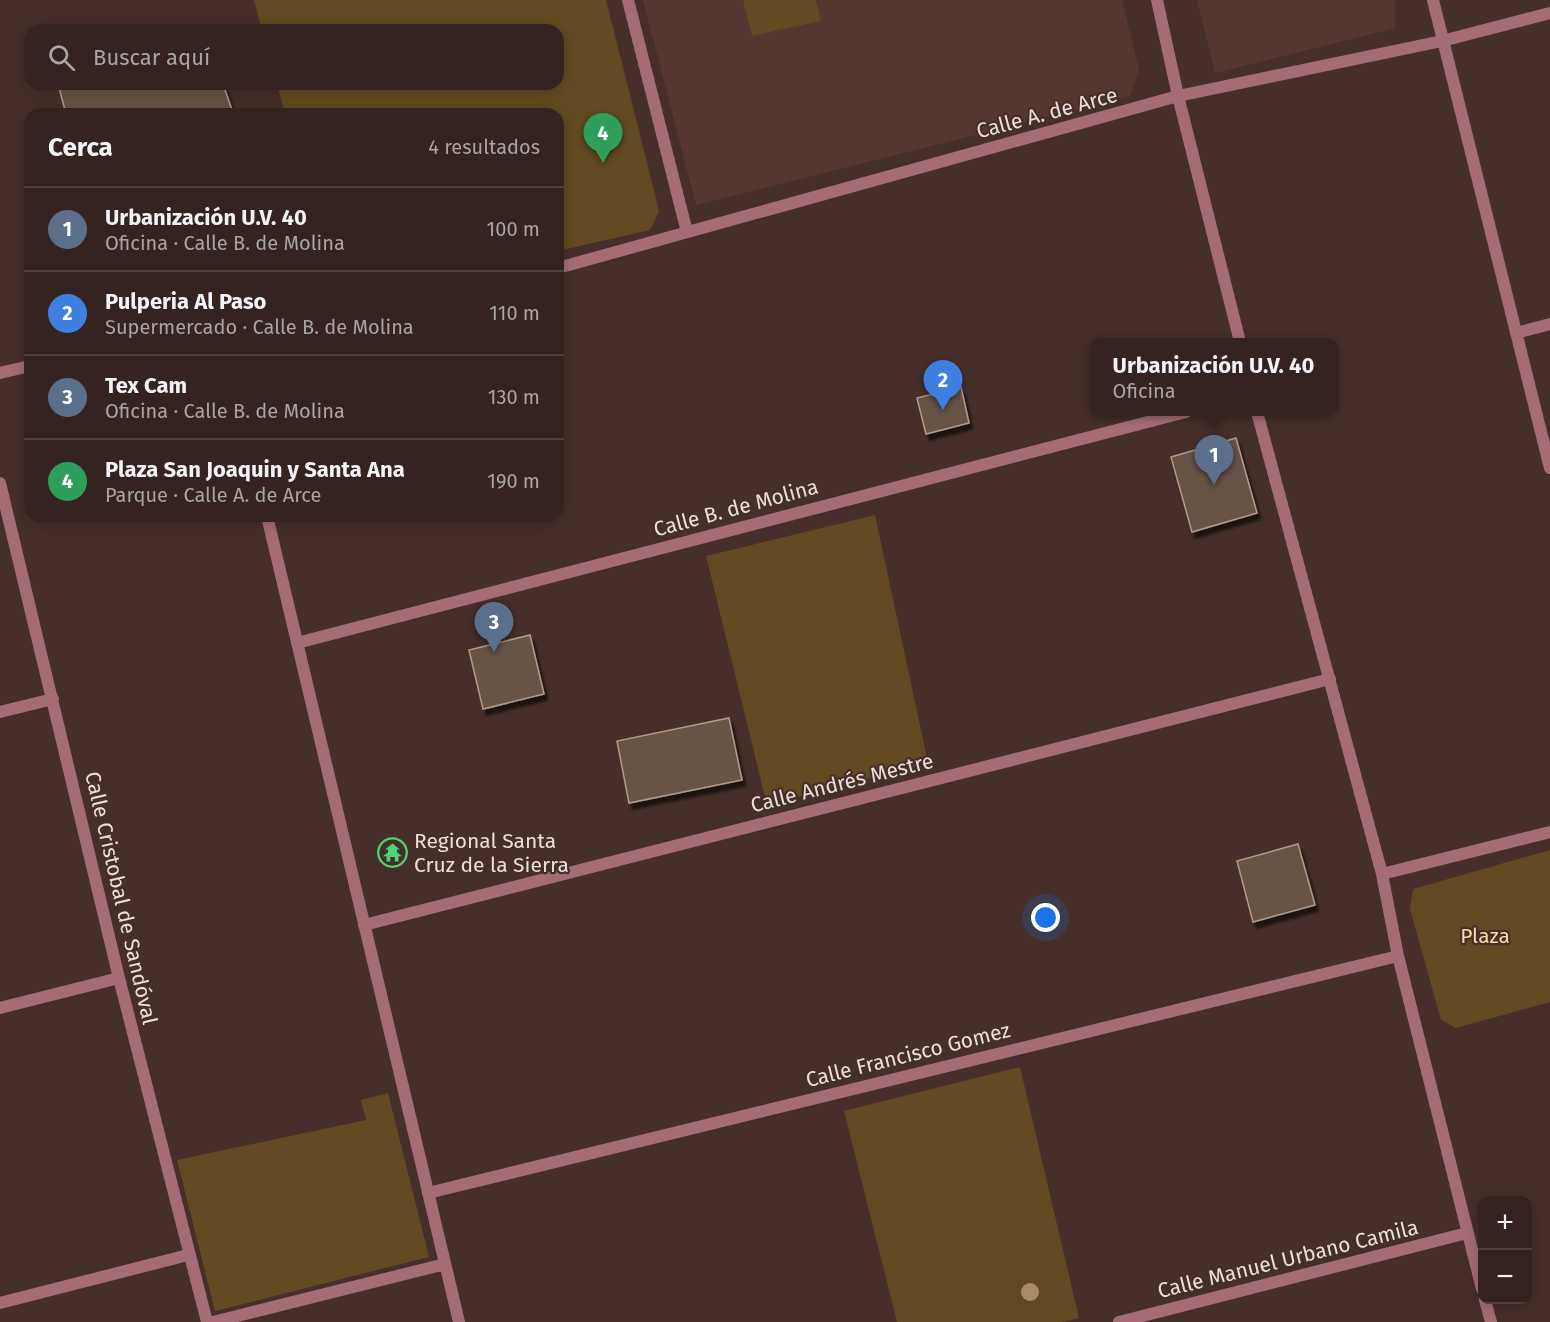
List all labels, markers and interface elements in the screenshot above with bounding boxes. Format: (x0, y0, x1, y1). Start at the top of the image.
search box (24, 24, 564, 90)
icon: search (45, 41, 78, 74)
text: Buscar aquí (93, 44, 210, 71)
street label: Calle A. de Arce (974, 82, 1120, 144)
pin: 4 (584, 114, 622, 163)
text: Cerca (48, 132, 113, 163)
text: 4 resultados (428, 135, 540, 159)
text: Urbanización U.V. 40 (105, 204, 307, 231)
text: 1 (63, 217, 72, 241)
text: 100 m (487, 217, 540, 241)
text: Oficina · Calle B. de Molina (105, 231, 345, 255)
text: Pulperia Al Paso (105, 288, 266, 315)
text: 2 (62, 301, 73, 325)
text: 110 m (489, 301, 540, 325)
text: Supermercado · Calle B. de Molina (105, 315, 414, 339)
popup (1089, 338, 1338, 416)
text: Urbanización U.V. 40 (1113, 352, 1314, 379)
pin: 2 (924, 360, 962, 410)
text: Tex Cam (105, 372, 187, 399)
text: Oficina (1113, 379, 1176, 403)
text: 3 (62, 385, 73, 409)
text: 130 m (488, 385, 540, 409)
text: Oficina · Calle B. de Molina (105, 399, 345, 423)
pin: 1 (1194, 436, 1234, 485)
text: Plaza San Joaquin y Santa Ana (105, 456, 405, 483)
text: 4 (62, 469, 73, 493)
text: 190 m (487, 469, 540, 493)
street label: Calle B. de Molina (651, 474, 821, 542)
text: Parque · Calle A. de Arce (105, 483, 321, 507)
pin: 3 (474, 602, 514, 652)
street label: Calle Andrés Mestre (748, 748, 936, 818)
street label: Calle Cristobal de Sandóval (79, 769, 163, 1027)
place label: Regional Santa Cruz de la Sierra (414, 828, 569, 878)
temple icon: Regional Santa Cruz de la Sierra (377, 837, 409, 869)
your location (1031, 903, 1060, 932)
park label: Plaza (1460, 923, 1510, 949)
street label: Calle Francisco Gomez (803, 1017, 1013, 1093)
map controls (1478, 1196, 1532, 1304)
button: + (1478, 1196, 1532, 1250)
street label: Calle Manuel Urbano Camila (1155, 1214, 1421, 1304)
button: − (1478, 1250, 1532, 1304)

